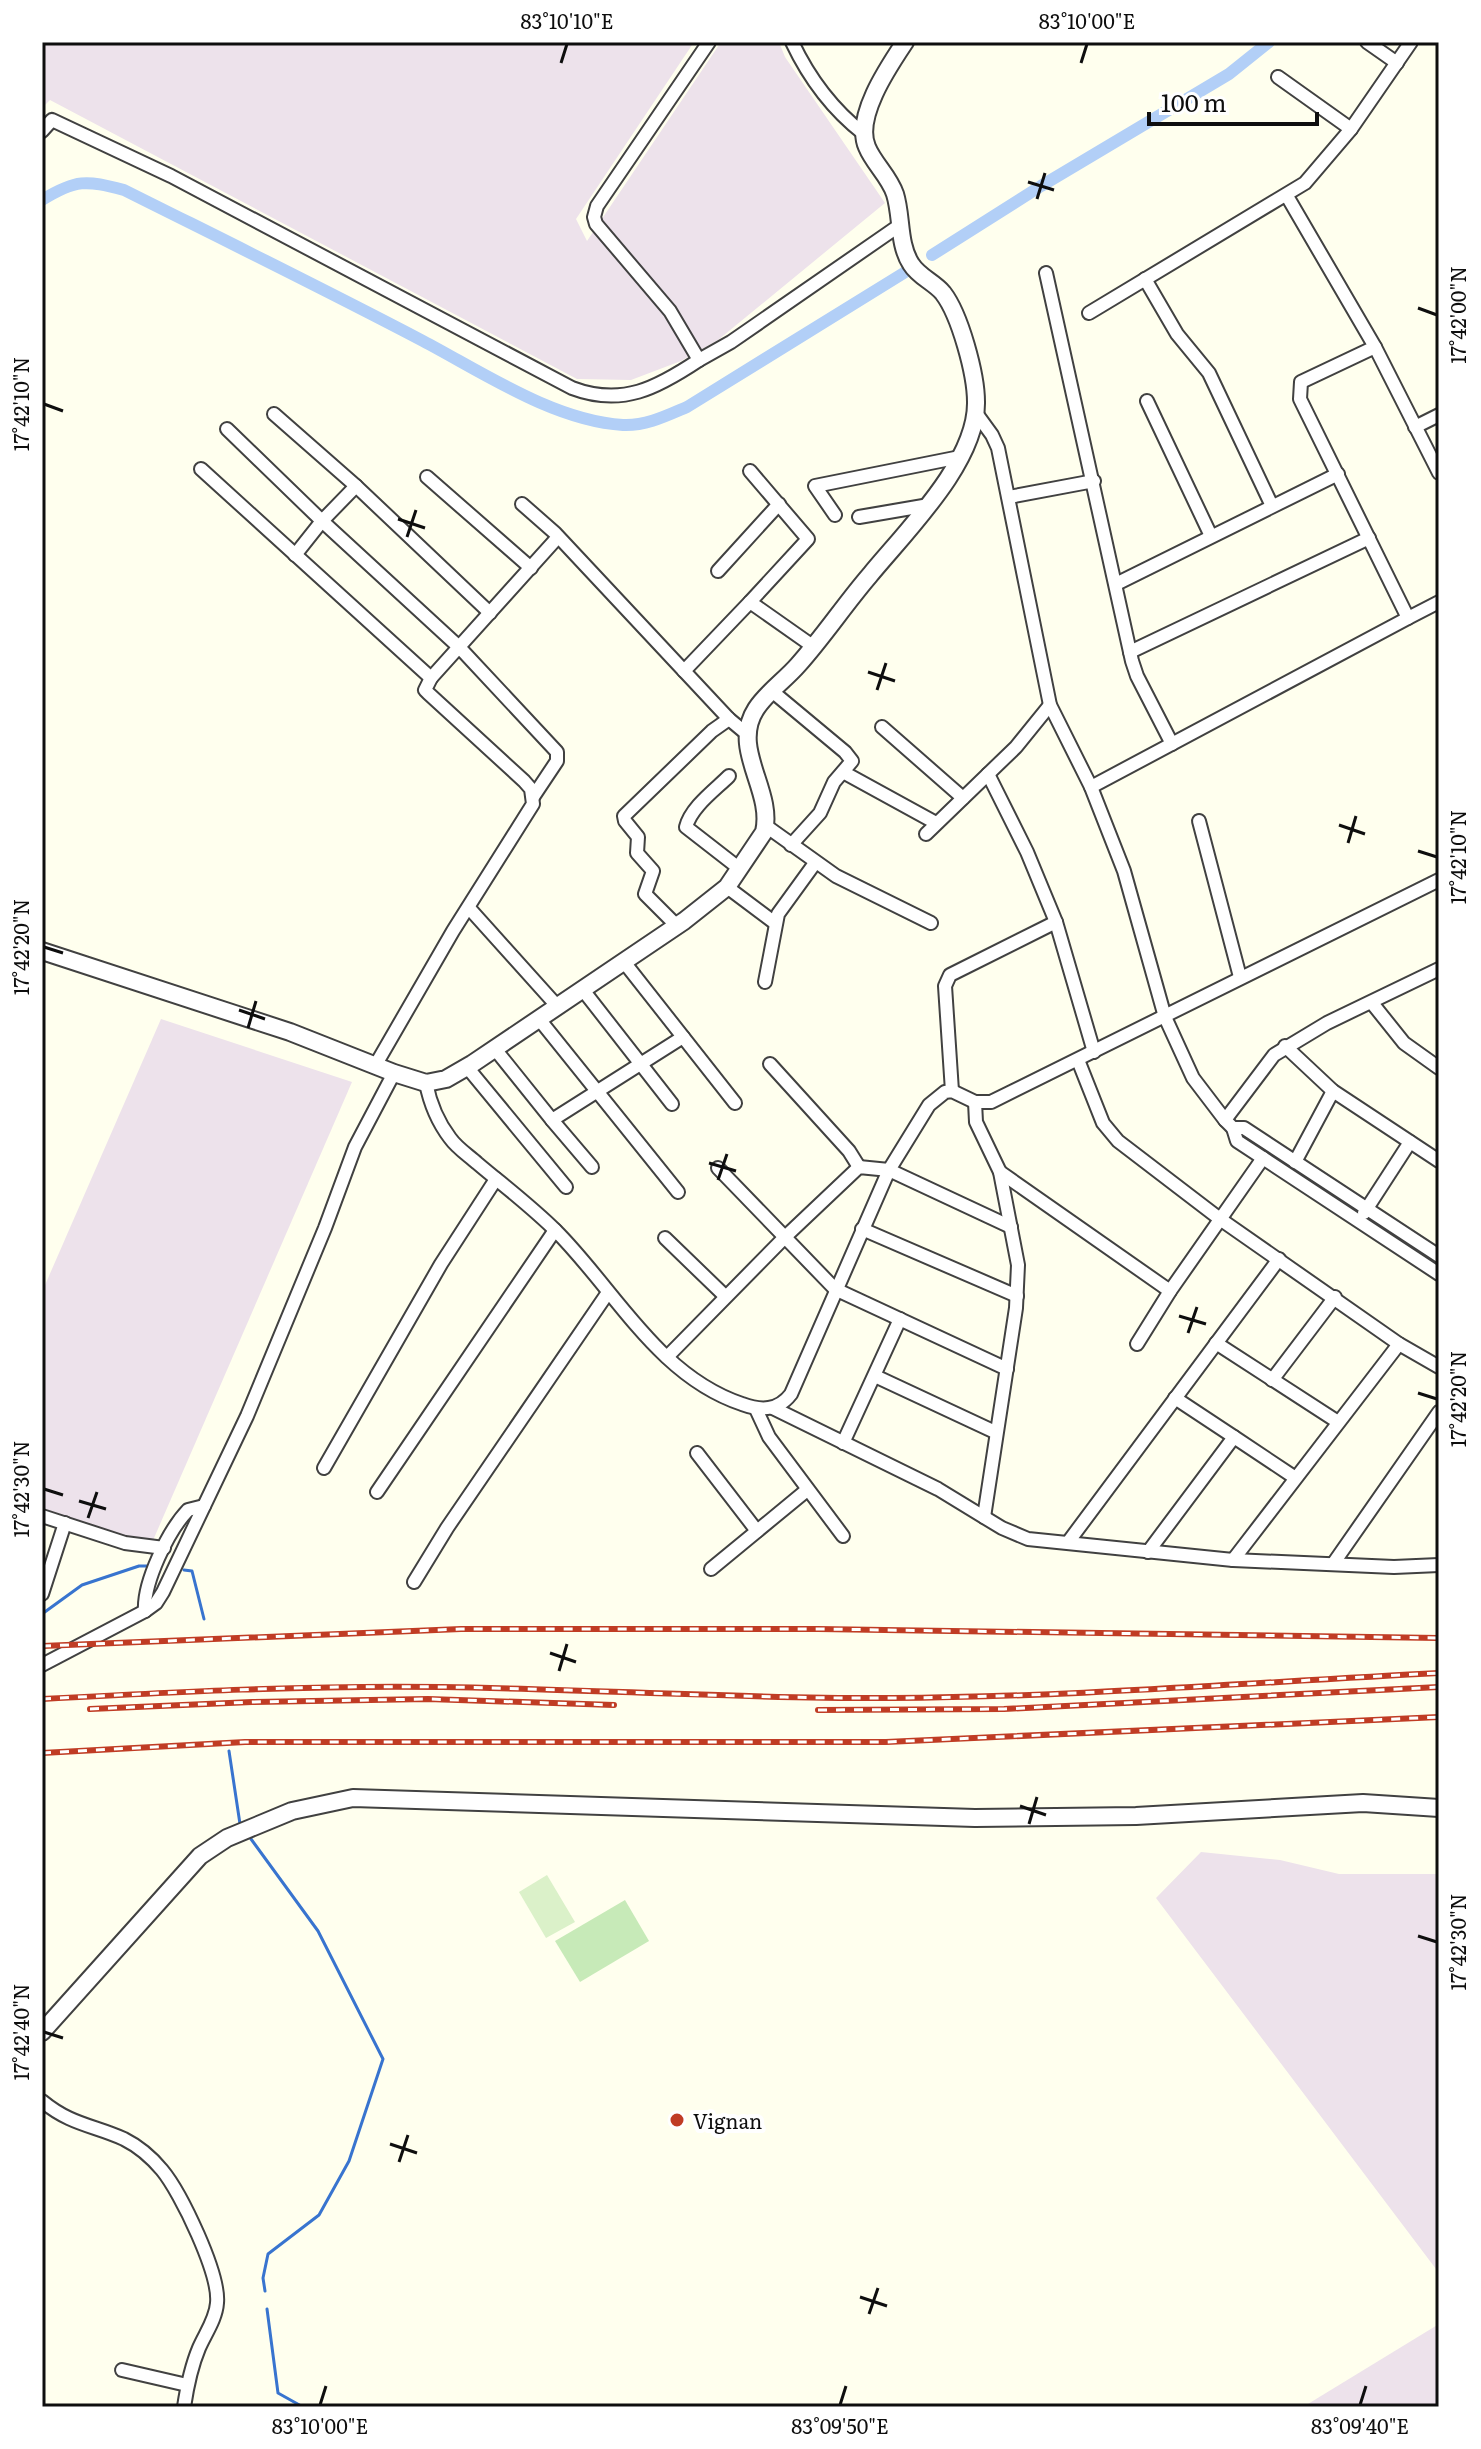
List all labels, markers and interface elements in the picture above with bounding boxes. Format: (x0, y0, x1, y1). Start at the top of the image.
text: 83°10'10"E (521, 5, 614, 35)
text: 83°10'00"E (1039, 5, 1135, 35)
scale bar (1149, 76, 1317, 126)
text: 100 m (1161, 84, 1227, 119)
text: 17°42'00"N (1442, 266, 1472, 364)
text: 17°42'10"N (5, 357, 35, 451)
text: 17°42'10"N (1442, 810, 1472, 904)
text: 17°42'20"N (5, 899, 35, 995)
text: 17°42'20"N (1442, 1351, 1472, 1447)
text: 17°42'30"N (5, 1441, 35, 1537)
text: 17°42'30"N (1442, 1894, 1472, 1990)
text: 17°42'40"N (5, 1983, 35, 2081)
place label: Vignan (693, 2105, 762, 2135)
marker: Vignan (668, 2111, 686, 2129)
text: 83°10'00"E (272, 2410, 368, 2440)
text: 83°09'50"E (791, 2410, 889, 2440)
text: 83°09'40"E (1311, 2410, 1409, 2440)

